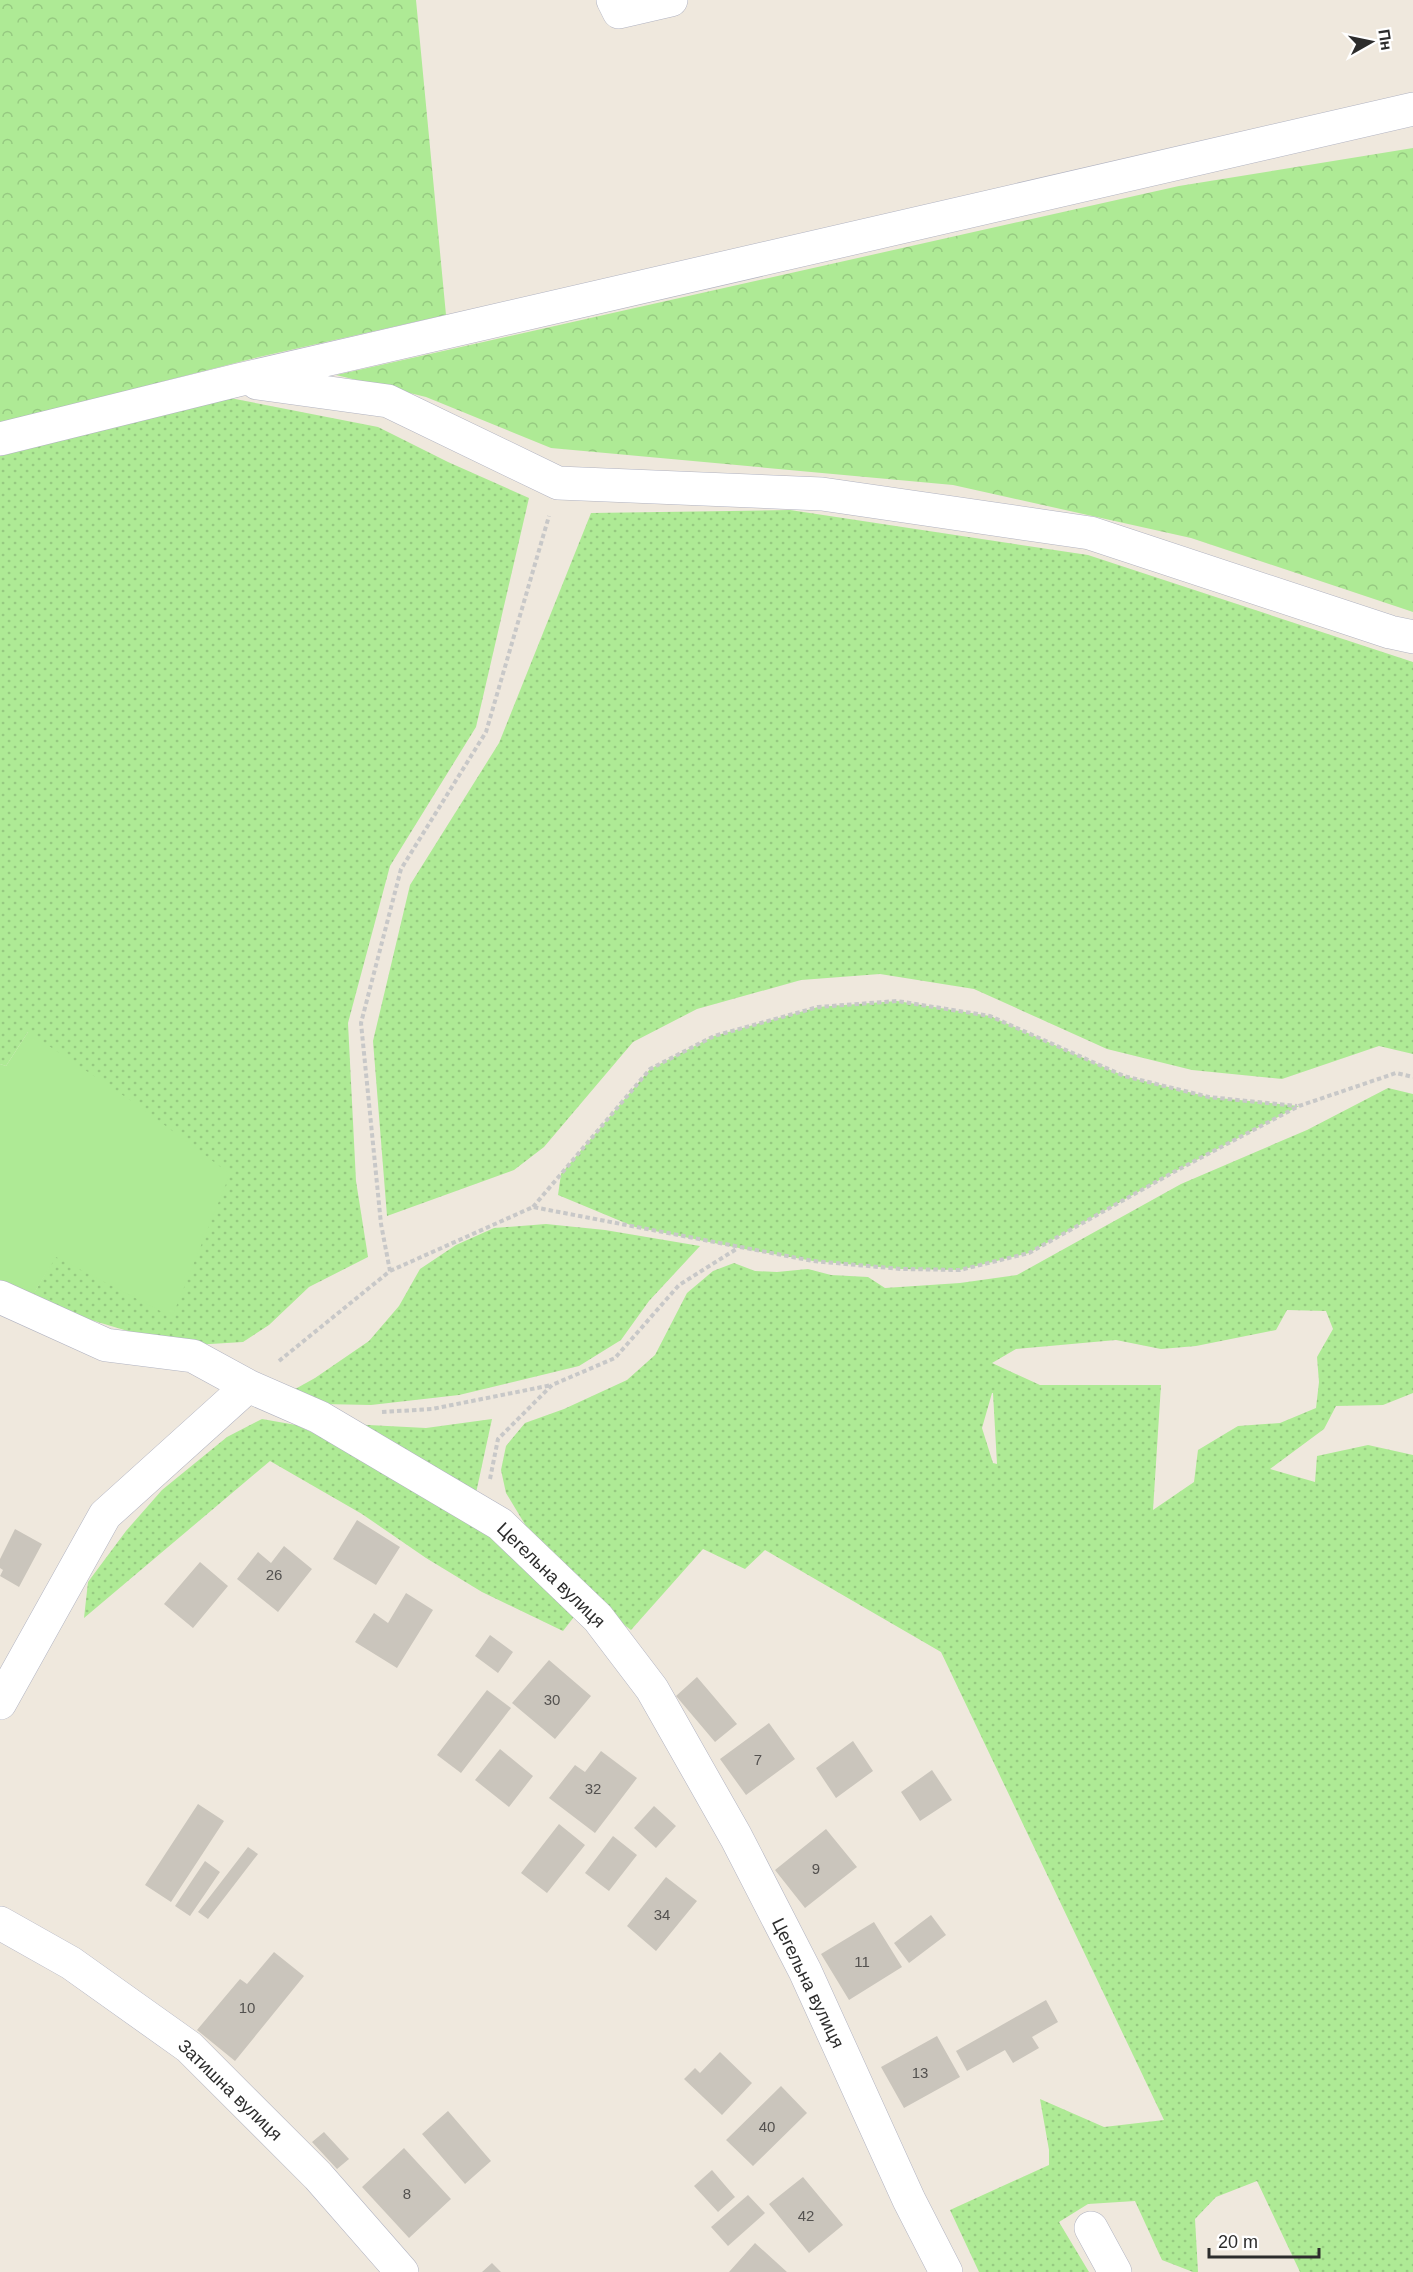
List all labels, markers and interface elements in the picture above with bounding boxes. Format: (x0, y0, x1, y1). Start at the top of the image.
north arrow (1341, 12, 1401, 72)
text: Пн (1375, 28, 1395, 52)
street label: Цегельна вулиця (493, 1518, 609, 1632)
house number: 26 (266, 1566, 282, 1583)
house number: 30 (544, 1691, 560, 1708)
house number: 7 (754, 1751, 762, 1768)
house number: 32 (585, 1780, 601, 1797)
house number: 9 (812, 1860, 820, 1877)
house number: 34 (654, 1906, 670, 1923)
street label: Цегельна вулиця (768, 1915, 848, 2051)
house number: 11 (854, 1953, 870, 1970)
house number: 10 (239, 1999, 255, 2016)
street label: Затишна вулиця (174, 2035, 286, 2145)
house number: 13 (912, 2064, 928, 2081)
house number: 40 (759, 2118, 775, 2135)
house number: 8 (403, 2185, 411, 2202)
house number: 42 (798, 2207, 814, 2224)
scale bar (1209, 2221, 1318, 2259)
text: 20 m (1218, 2232, 1258, 2252)

